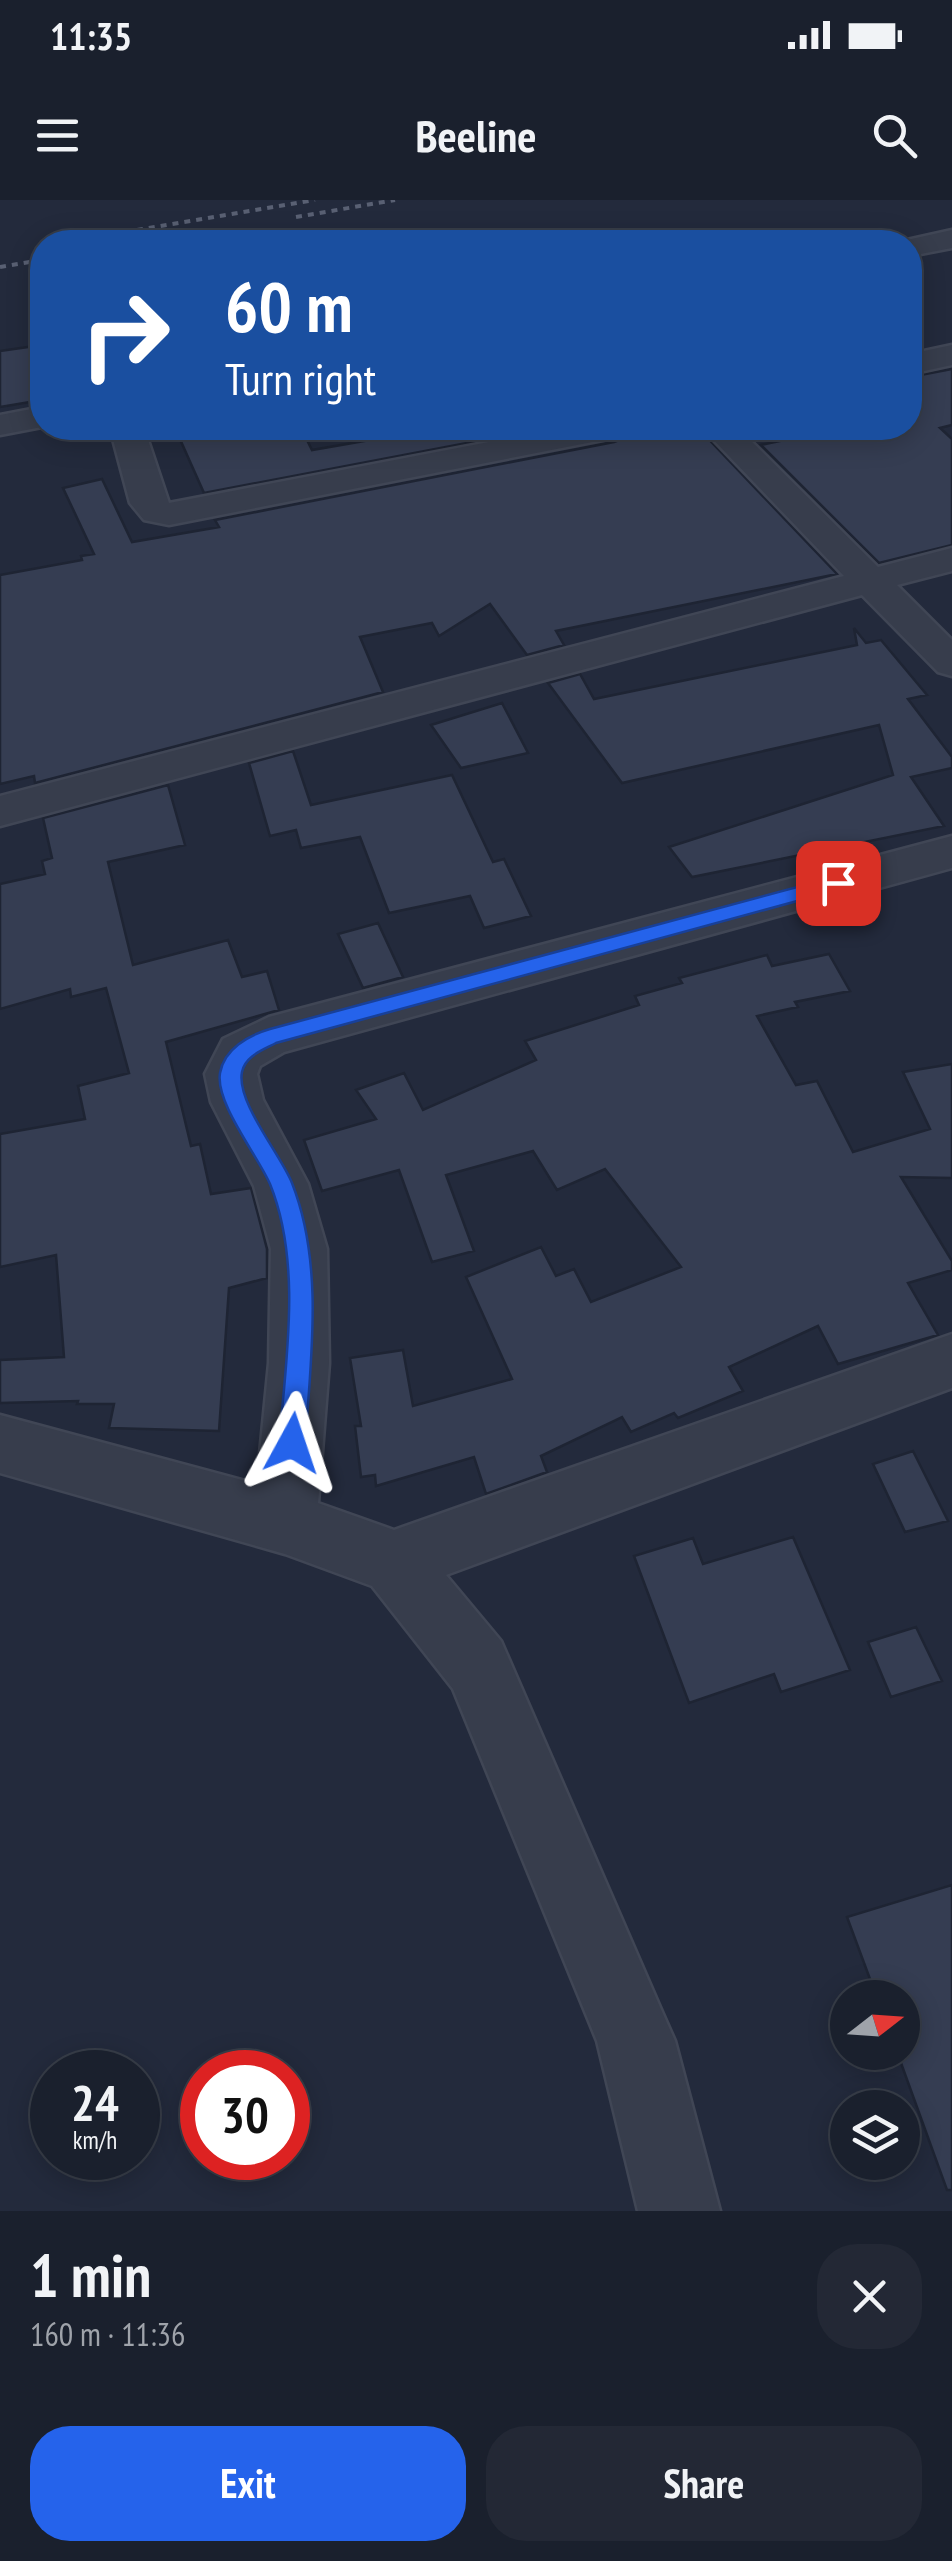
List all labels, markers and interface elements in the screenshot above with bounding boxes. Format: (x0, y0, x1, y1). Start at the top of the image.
text: 11:35 (50, 11, 132, 60)
text: Beeline (415, 106, 537, 164)
icon: menu (30, 108, 85, 163)
icon: search (867, 108, 922, 163)
text: 60 m (225, 261, 353, 351)
icon: right (60, 270, 190, 400)
text: Turn right (225, 349, 376, 407)
pin (796, 841, 881, 926)
icon: arrive (811, 856, 866, 911)
position arrow (240, 1391, 344, 1495)
north arrow (830, 1980, 920, 2070)
map controls (830, 1980, 920, 2180)
speed limit sign: 30 (180, 2050, 310, 2180)
text: 24 (71, 2070, 119, 2135)
button: layers (830, 2090, 920, 2180)
text: km/h (73, 2124, 117, 2156)
text: 1 min (30, 2236, 151, 2314)
button: close (817, 2244, 922, 2349)
text: 160 m · 11:36 (30, 2313, 185, 2355)
button: Exit (30, 2426, 466, 2541)
button: Share (486, 2426, 922, 2541)

